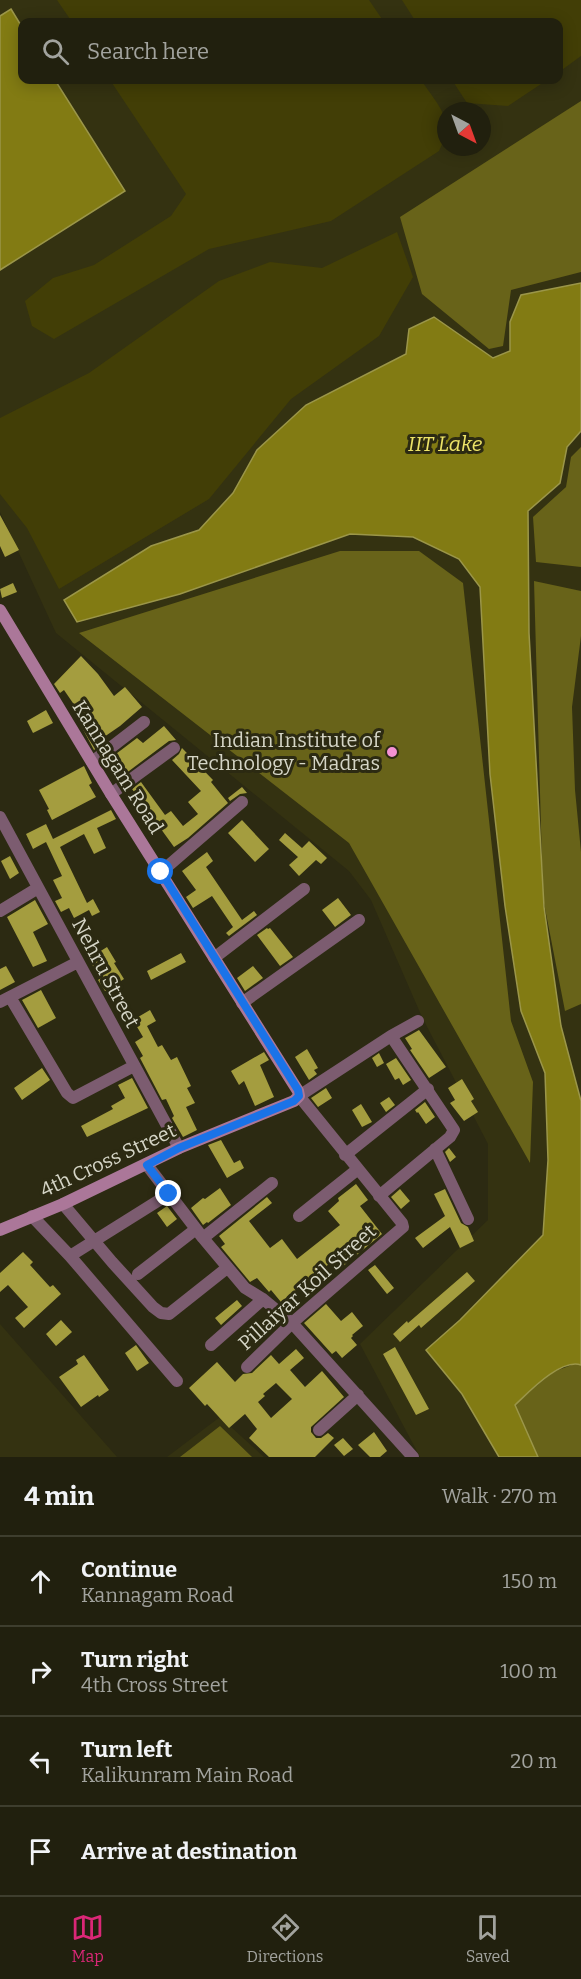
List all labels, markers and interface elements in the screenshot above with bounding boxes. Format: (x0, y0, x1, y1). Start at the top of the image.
search box (18, 18, 563, 84)
icon: search (39, 35, 72, 68)
text: Search here (87, 38, 209, 65)
north arrow (437, 102, 491, 156)
water label: IIT Lake (408, 431, 483, 457)
street label: Kannagam Road (67, 696, 169, 838)
place label: Indian Institute of Technology - Madras (187, 728, 382, 775)
marker: Indian Institute of Technology - Madras (385, 745, 399, 759)
route start (147, 858, 173, 884)
street label: Nehru Street (67, 914, 145, 1032)
street label: 4th Cross Street (36, 1118, 180, 1202)
route end (155, 1180, 181, 1206)
street label: Pillaiyar Koil Street (233, 1219, 381, 1355)
text: 4 min (24, 1481, 94, 1512)
text: Walk · 270 m (442, 1484, 557, 1508)
text: Continue (81, 1556, 177, 1583)
icon: ahead (24, 1565, 57, 1598)
text: 150 m (502, 1569, 557, 1593)
text: Kannagam Road (81, 1583, 234, 1607)
text: Turn right (81, 1646, 189, 1673)
icon: right (24, 1655, 57, 1688)
text: 100 m (500, 1659, 557, 1683)
text: 4th Cross Street (81, 1673, 228, 1697)
text: Turn left (81, 1736, 173, 1763)
icon: left (24, 1745, 57, 1778)
text: 20 m (510, 1749, 557, 1773)
text: Kalikunram Main Road (81, 1763, 293, 1787)
icon: arrive (24, 1835, 57, 1868)
text: Arrive at destination (81, 1838, 297, 1865)
tab: Map (71, 1911, 104, 1966)
tab: Directions (247, 1911, 324, 1966)
tab: Saved (466, 1911, 510, 1966)

